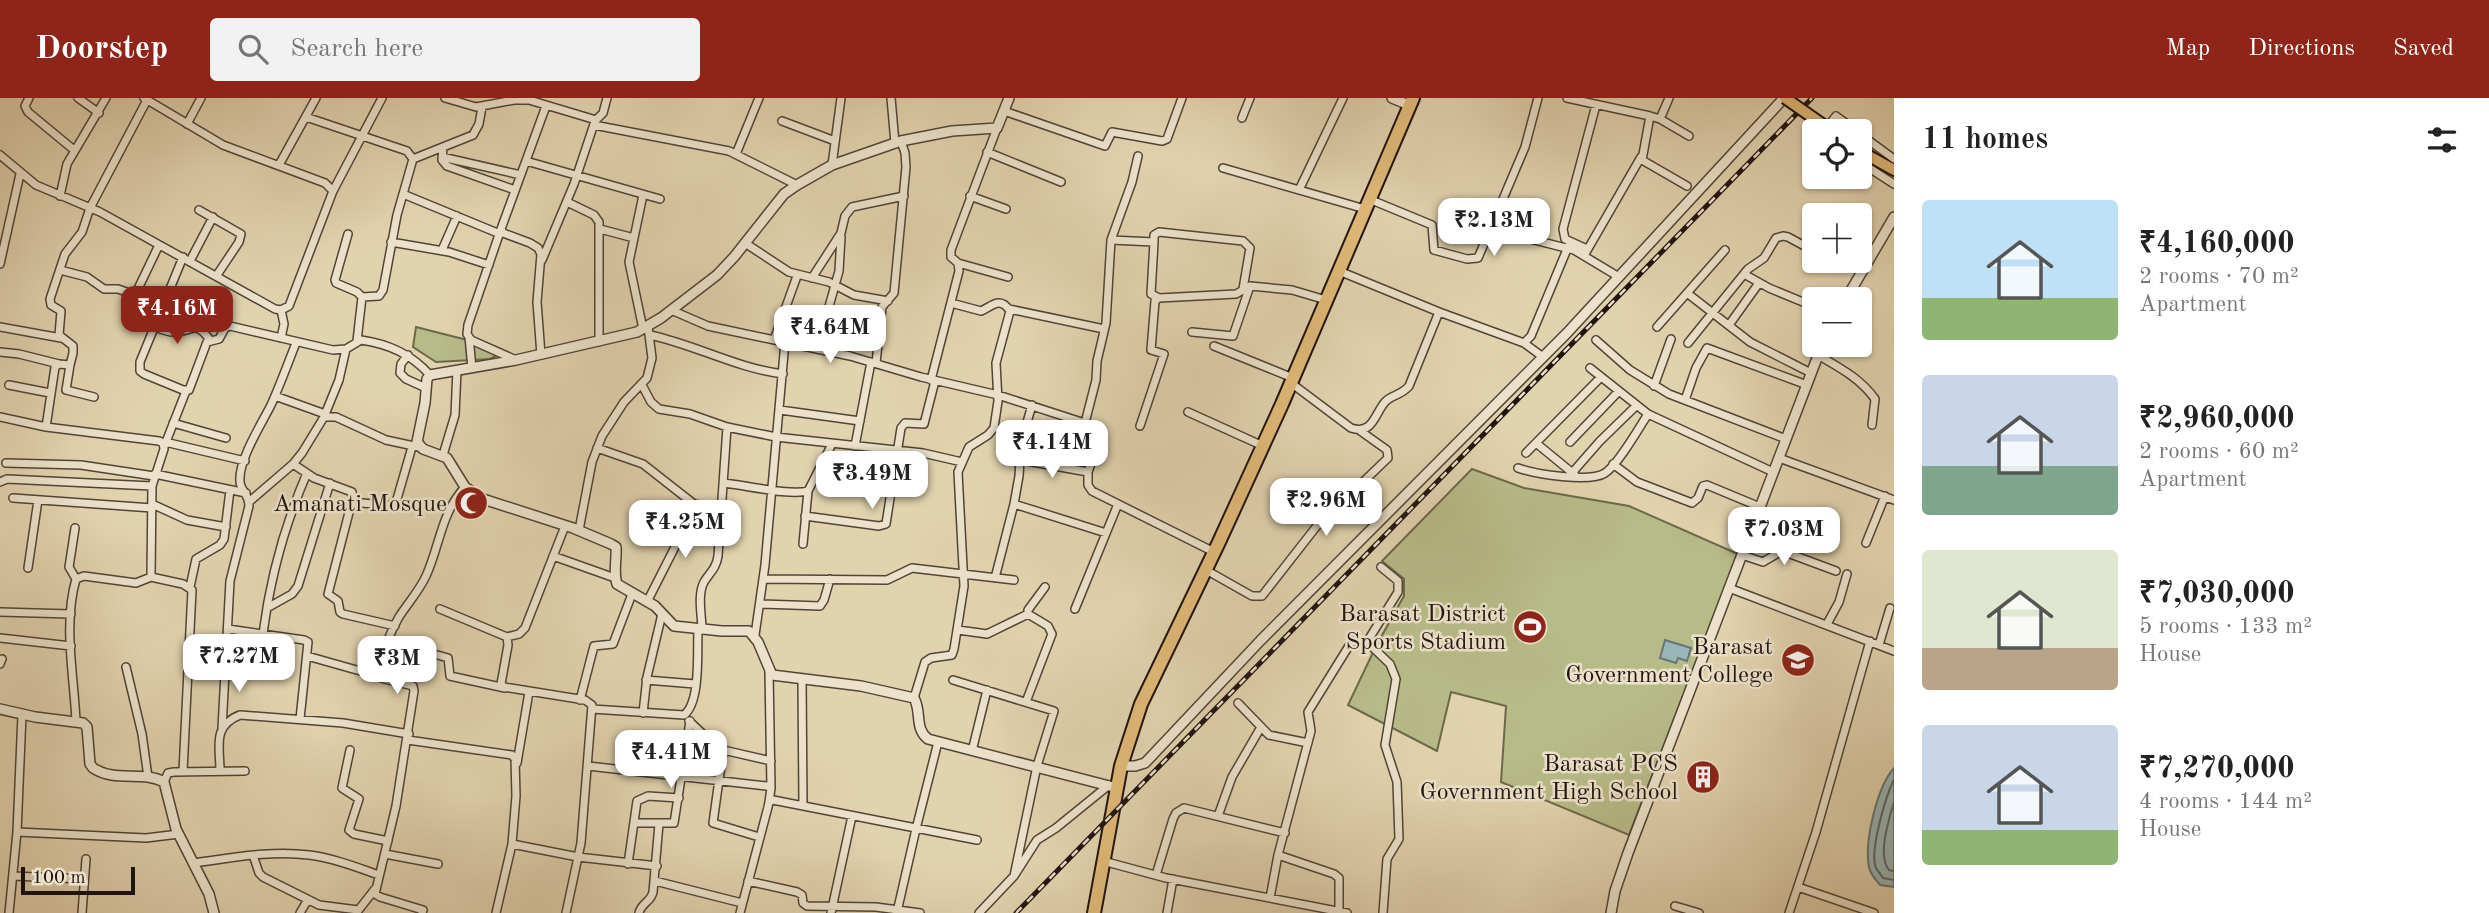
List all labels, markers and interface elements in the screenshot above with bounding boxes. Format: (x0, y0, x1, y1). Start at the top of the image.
search box (210, 18, 700, 81)
icon: search (234, 30, 272, 68)
text: Doorstep (35, 33, 168, 66)
text: Search here (290, 36, 423, 62)
text: Map (2166, 37, 2210, 61)
text: Directions (2248, 37, 2355, 61)
text: Saved (2393, 37, 2454, 61)
map controls (1802, 119, 1872, 357)
button: locate (1802, 119, 1872, 189)
icon: filters (2423, 121, 2461, 159)
text: 11 homes (1922, 125, 2048, 155)
pin: ₹2.13M (1437, 198, 1551, 258)
button: + (1802, 203, 1872, 273)
text: ₹2.13M (1454, 209, 1534, 232)
icon: home (1978, 228, 2062, 312)
text: ₹4,160,000 (2139, 229, 2295, 259)
text: 2 rooms · 70 m² (2139, 265, 2299, 288)
pin: ₹4.16M (120, 286, 234, 346)
button: − (1802, 287, 1872, 357)
text: Apartment (2139, 293, 2247, 316)
text: ₹4.16M (137, 297, 217, 320)
pin: ₹4.64M (773, 306, 887, 365)
text: ₹4.64M (790, 316, 870, 339)
icon: home (1978, 403, 2062, 487)
text: ₹2,960,000 (2139, 404, 2295, 434)
pin: ₹4.14M (995, 420, 1109, 480)
text: ₹4.14M (1012, 431, 1092, 454)
text: 2 rooms · 60 m² (2139, 440, 2299, 463)
pin: ₹3.49M (815, 452, 929, 511)
text: ₹3.49M (832, 462, 912, 485)
text: Apartment (2139, 468, 2247, 491)
pin: ₹2.96M (1269, 478, 1383, 538)
mosque icon: Amanati Mosque (452, 484, 490, 522)
text: ₹2.96M (1286, 489, 1366, 512)
place label: Amanati Mosque (273, 493, 447, 517)
pin: ₹4.25M (628, 500, 742, 560)
pin: ₹7.03M (1727, 508, 1841, 567)
text: ₹4.25M (645, 511, 725, 534)
text: ₹7.03M (1744, 518, 1824, 541)
icon: home (1978, 578, 2062, 662)
text: ₹7,030,000 (2139, 579, 2295, 609)
place label: Barasat District Sports Stadium (1339, 603, 1506, 655)
sports icon: Barasat District Sports Stadium (1511, 608, 1549, 646)
text: 5 rooms · 133 m² (2139, 615, 2312, 638)
pin: ₹7.27M (182, 634, 296, 694)
pin: ₹3M (363, 636, 431, 696)
place label: Barasat Government College (1565, 636, 1773, 688)
school or university icon: Barasat Government College (1779, 641, 1817, 679)
text: House (2139, 643, 2201, 666)
text: ₹7.27M (199, 645, 279, 668)
text: ₹3M (374, 647, 420, 670)
pin: ₹4.41M (614, 730, 728, 790)
text: ₹4.41M (631, 741, 711, 764)
place label: Barasat PCS Government High School (1419, 753, 1678, 805)
icon: home (1978, 753, 2062, 837)
text: ₹7,270,000 (2139, 754, 2295, 784)
building icon: Barasat PCS Government High School (1684, 758, 1722, 796)
text: 4 rooms · 144 m² (2139, 790, 2312, 813)
text: House (2139, 818, 2201, 841)
scale bar (21, 864, 135, 896)
text: 100 m (32, 869, 85, 888)

